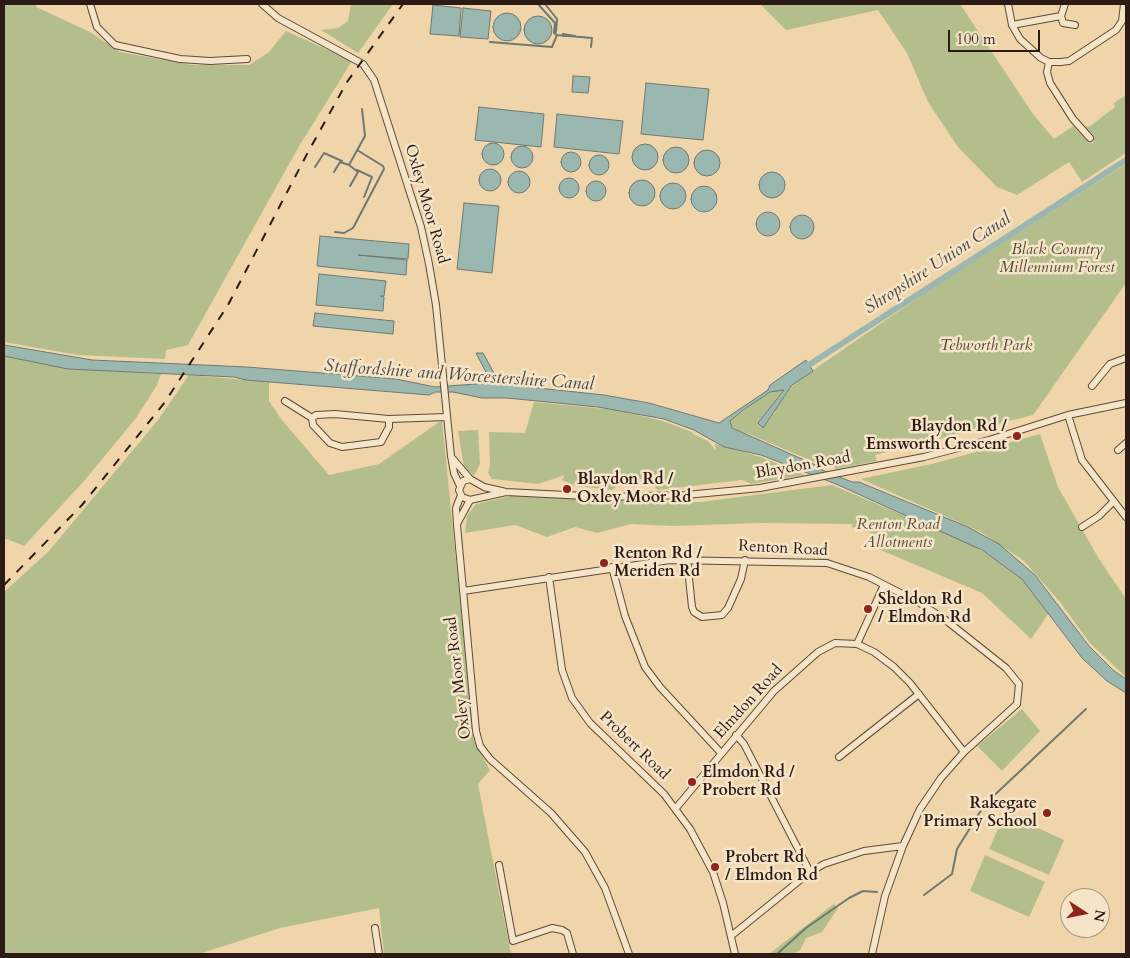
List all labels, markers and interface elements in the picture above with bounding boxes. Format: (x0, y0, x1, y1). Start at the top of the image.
scale bar (950, 20, 1042, 52)
text: 100 m (956, 29, 996, 49)
street label: Oxley Moor Road (400, 142, 452, 266)
water label: Shropshire Union Canal (861, 209, 1015, 319)
park label: Black Country Millennium Forest (999, 240, 1115, 278)
park label: Tebworth Park (940, 336, 1032, 356)
water label: Staffordshire and Worcestershire Canal (323, 356, 595, 396)
place label: Blaydon Rd / Emsworth Crescent (866, 417, 1007, 455)
marker: Blaydon Rd / Emsworth Crescent (1011, 430, 1023, 442)
street label: Blaydon Road (754, 448, 852, 484)
place label: Blaydon Rd / Oxley Moor Rd (577, 470, 691, 508)
marker: Blaydon Rd / Oxley Moor Rd (561, 483, 573, 495)
park label: Renton Road Allotments (856, 515, 940, 553)
street label: Renton Road (738, 537, 828, 561)
place label: Renton Rd / Meriden Rd (614, 544, 702, 582)
marker: Renton Rd / Meriden Rd (598, 557, 610, 569)
place label: Sheldon Rd / Elmdon Rd (878, 590, 971, 628)
marker: Sheldon Rd / Elmdon Rd (862, 603, 874, 615)
street label: Oxley Moor Road (442, 616, 476, 740)
street label: Elmdon Road (711, 661, 787, 743)
street label: Probert Road (595, 708, 673, 784)
place label: Elmdon Rd / Probert Rd (702, 763, 795, 801)
marker: Elmdon Rd / Probert Rd (686, 776, 698, 788)
place label: Rakegate Primary School (923, 794, 1037, 832)
marker: Rakegate Primary School (1041, 807, 1053, 819)
place label: Probert Rd / Elmdon Rd (725, 848, 818, 886)
marker: Probert Rd / Elmdon Rd (709, 861, 721, 873)
north arrow (1060, 888, 1110, 938)
text: N (1089, 908, 1110, 924)

